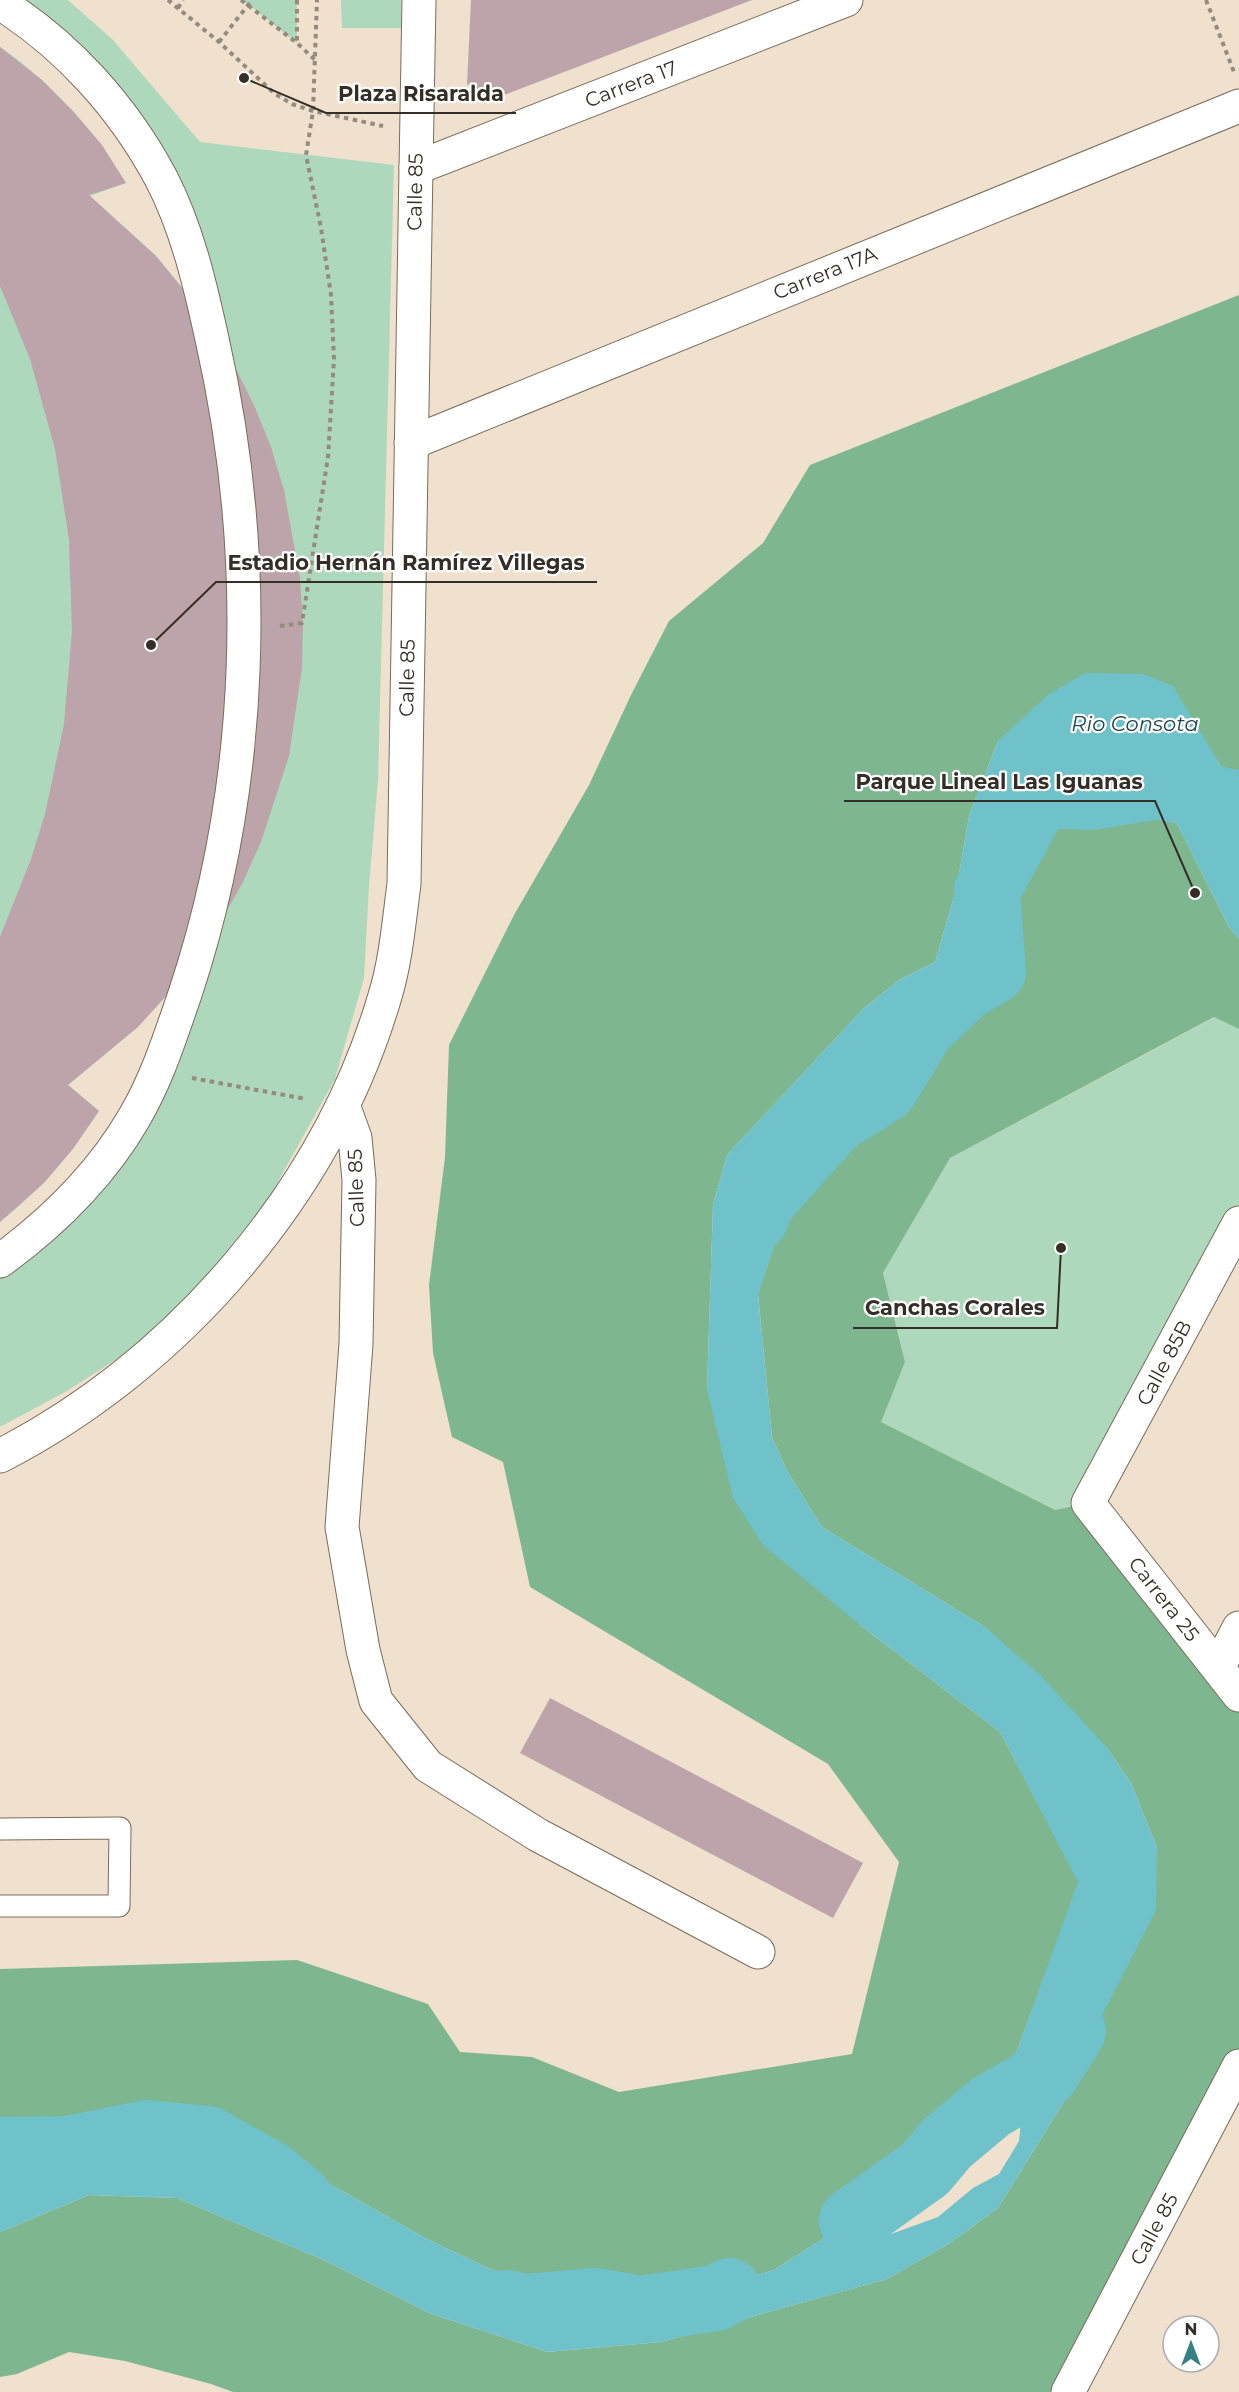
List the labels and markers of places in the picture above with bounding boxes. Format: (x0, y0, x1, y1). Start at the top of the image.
callout: Plaza Risaralda (326, 74, 516, 113)
callout: Estadio Hernán Ramírez Villegas (216, 543, 597, 582)
callout: Parque Lineal Las Iguanas (844, 762, 1155, 801)
callout: Canchas Corales (853, 1289, 1057, 1328)

